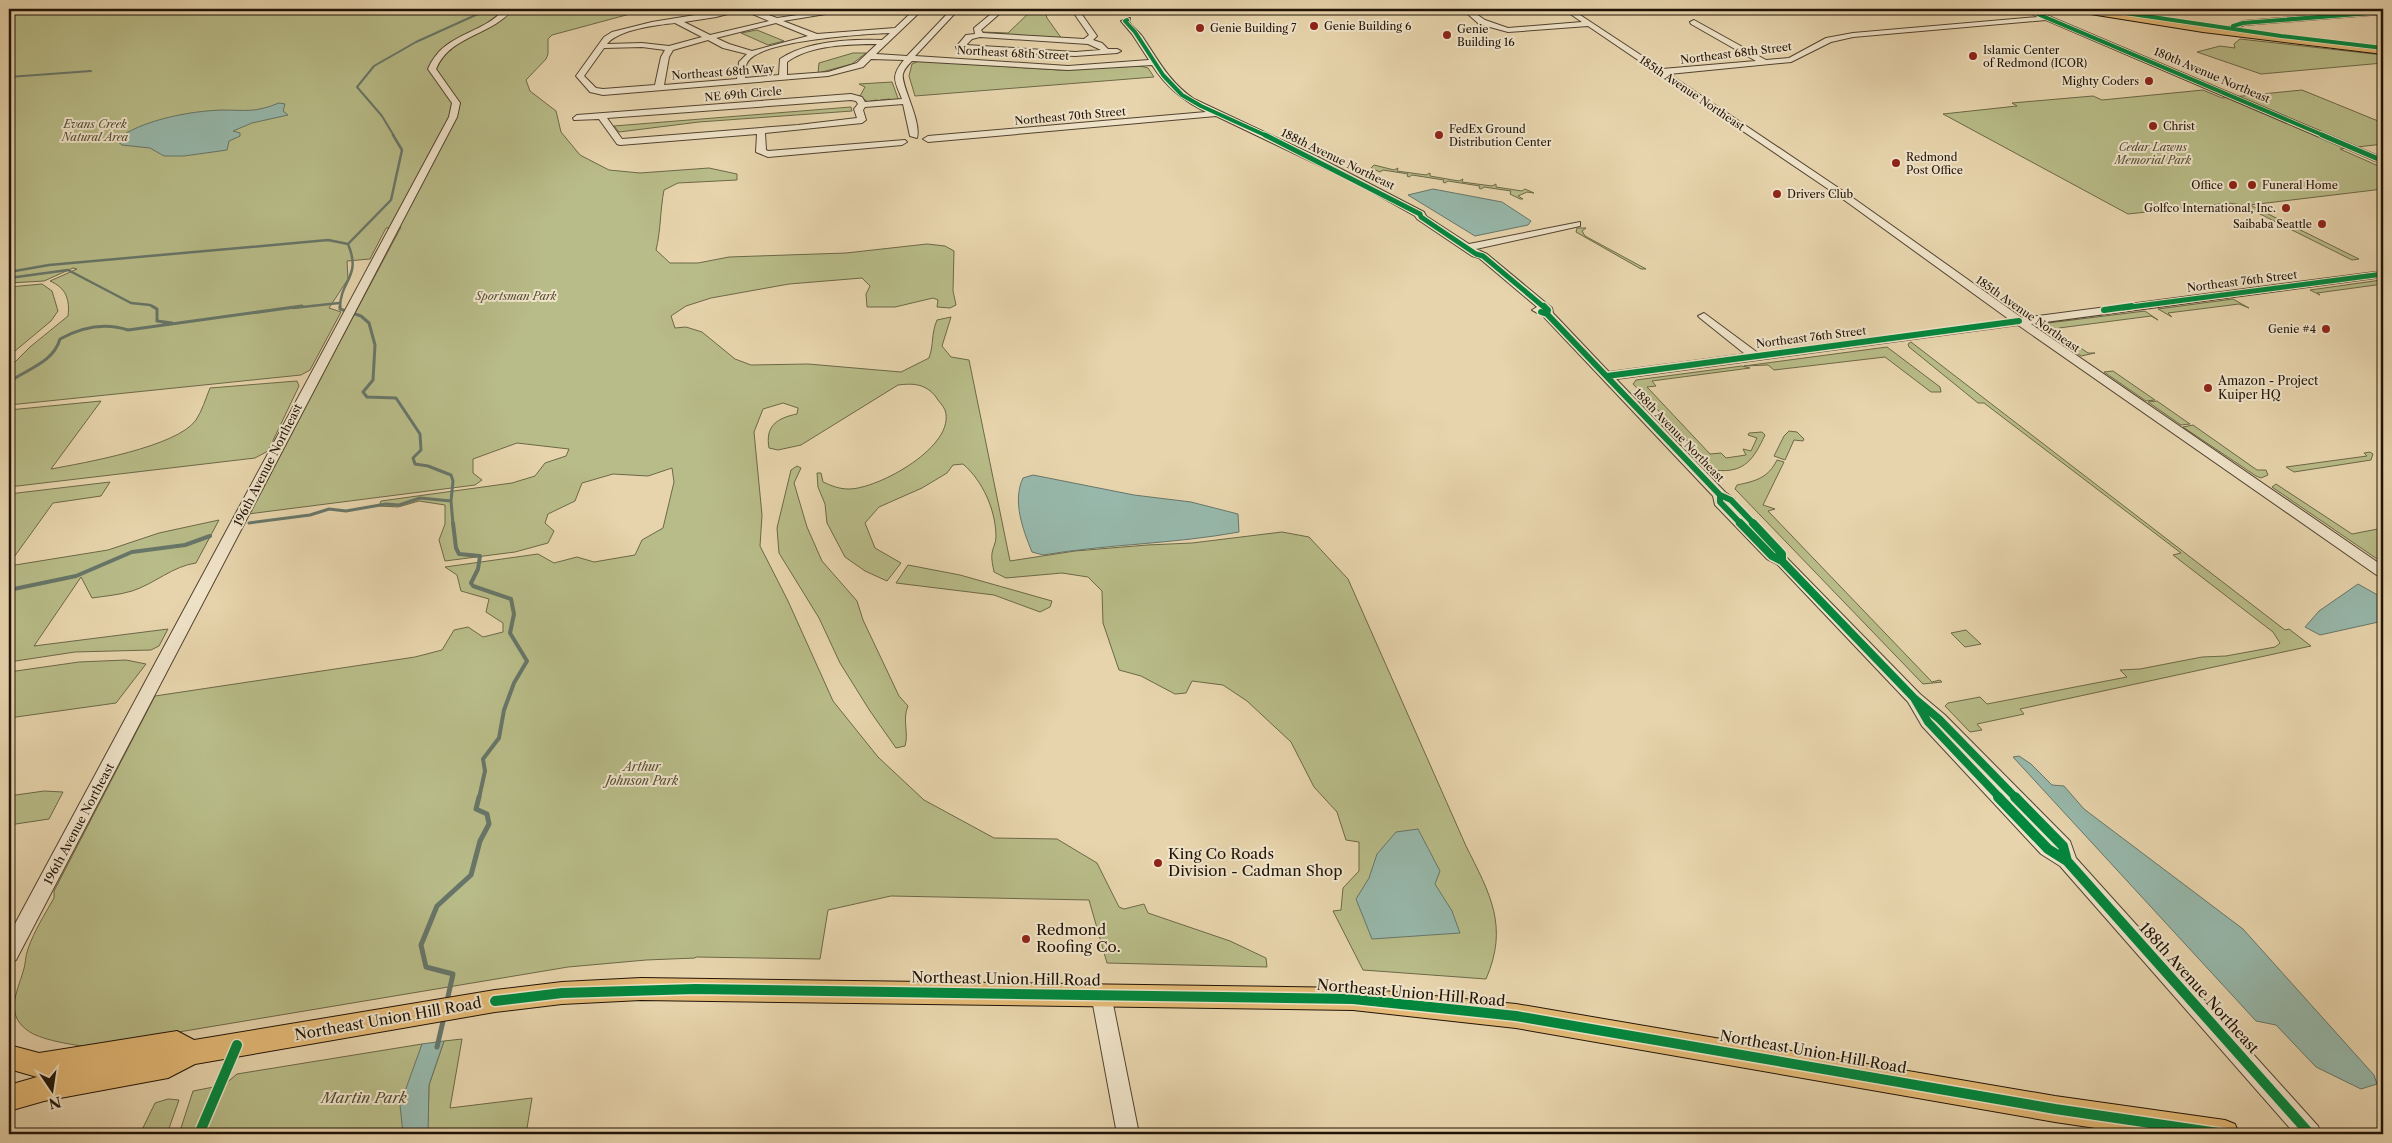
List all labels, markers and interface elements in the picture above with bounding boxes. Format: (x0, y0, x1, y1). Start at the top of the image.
place label: Genie Building 6 (1324, 19, 1412, 33)
marker: Genie Building 6 (1308, 20, 1320, 32)
place label: Genie Building 7 (1210, 21, 1297, 35)
marker: Genie Building 7 (1194, 22, 1206, 34)
place label: Genie Building 16 (1457, 22, 1515, 49)
marker: Genie Building 16 (1441, 29, 1453, 41)
street label: Northeast 68th Street (1679, 39, 1793, 67)
street label: Northeast 68th Street (957, 43, 1070, 63)
place label: Islamic Center of Redmond (ICOR) (1983, 43, 2087, 70)
street label: 180th Avenue Northeast (2152, 44, 2272, 106)
marker: Islamic Center of Redmond (ICOR) (1967, 50, 1979, 62)
street label: 185th Avenue Northeast (1637, 53, 1747, 134)
street label: Northeast 68th Way (671, 61, 776, 83)
place label: Mighty Coders (2062, 74, 2139, 88)
marker: Mighty Coders (2143, 75, 2155, 87)
street label: NE 69th Circle (704, 84, 782, 104)
street label: Northeast 70th Street (1014, 104, 1126, 128)
park label: Evans Creek Natural Area (61, 117, 129, 144)
place label: Christ (2163, 119, 2195, 133)
marker: Christ (2147, 120, 2159, 132)
place label: FedEx Ground Distribution Center (1449, 122, 1552, 149)
street label: 188th Avenue Northeast (1279, 125, 1397, 193)
marker: FedEx Ground Distribution Center (1433, 129, 1445, 141)
park label: Cedar Lawns Memorial Park (2113, 140, 2192, 167)
place label: Redmond Post Office (1906, 150, 1963, 177)
marker: Redmond Post Office (1890, 157, 1902, 169)
place label: Office (2191, 178, 2223, 192)
place label: Funeral Home (2262, 178, 2338, 192)
marker: Office (2227, 179, 2239, 191)
marker: Funeral Home (2246, 179, 2258, 191)
place label: Drivers Club (1787, 187, 1853, 201)
marker: Drivers Club (1771, 188, 1783, 200)
place label: Golfco International, Inc. (2144, 201, 2276, 215)
marker: Golfco International, Inc. (2280, 202, 2292, 214)
place label: Saibaba Seattle (2233, 217, 2312, 231)
marker: Saibaba Seattle (2316, 218, 2328, 230)
street label: Northeast 76th Street (2186, 267, 2298, 295)
street label: 185th Avenue Northeast (1973, 273, 2083, 355)
park label: Sportsman Park (475, 289, 557, 303)
place label: Genie #4 (2268, 322, 2316, 336)
street label: Northeast 76th Street (1755, 323, 1867, 351)
marker: Genie #4 (2320, 323, 2332, 335)
place label: Amazon - Project Kuiper HQ (2217, 373, 2319, 402)
marker: Amazon - Project Kuiper HQ (2202, 382, 2214, 394)
street label: 188th Avenue Northeast (1631, 385, 1727, 485)
street label: 196th Avenue Northeast (230, 400, 305, 529)
park label: Arthur Johnson Park (602, 759, 679, 788)
street label: 196th Avenue Northeast (40, 760, 117, 887)
place label: King Co Roads Division - Cadman Shop (1168, 844, 1342, 880)
marker: King Co Roads Division - Cadman Shop (1152, 857, 1164, 869)
street label: 188th Avenue Northeast (2136, 918, 2264, 1058)
place label: Redmond Roofing Co. (1036, 920, 1121, 956)
marker: Redmond Roofing Co. (1020, 933, 1032, 945)
street label: Northeast Union Hill Road (911, 967, 1101, 990)
street label: Northeast Union Hill Road (1316, 975, 1506, 1010)
street label: Northeast Union Hill Road (293, 993, 483, 1044)
street label: Northeast Union Hill Road (1718, 1026, 1908, 1077)
north arrow (28, 1066, 78, 1116)
park label: Martin Park (319, 1088, 407, 1107)
text: N (47, 1093, 63, 1113)

